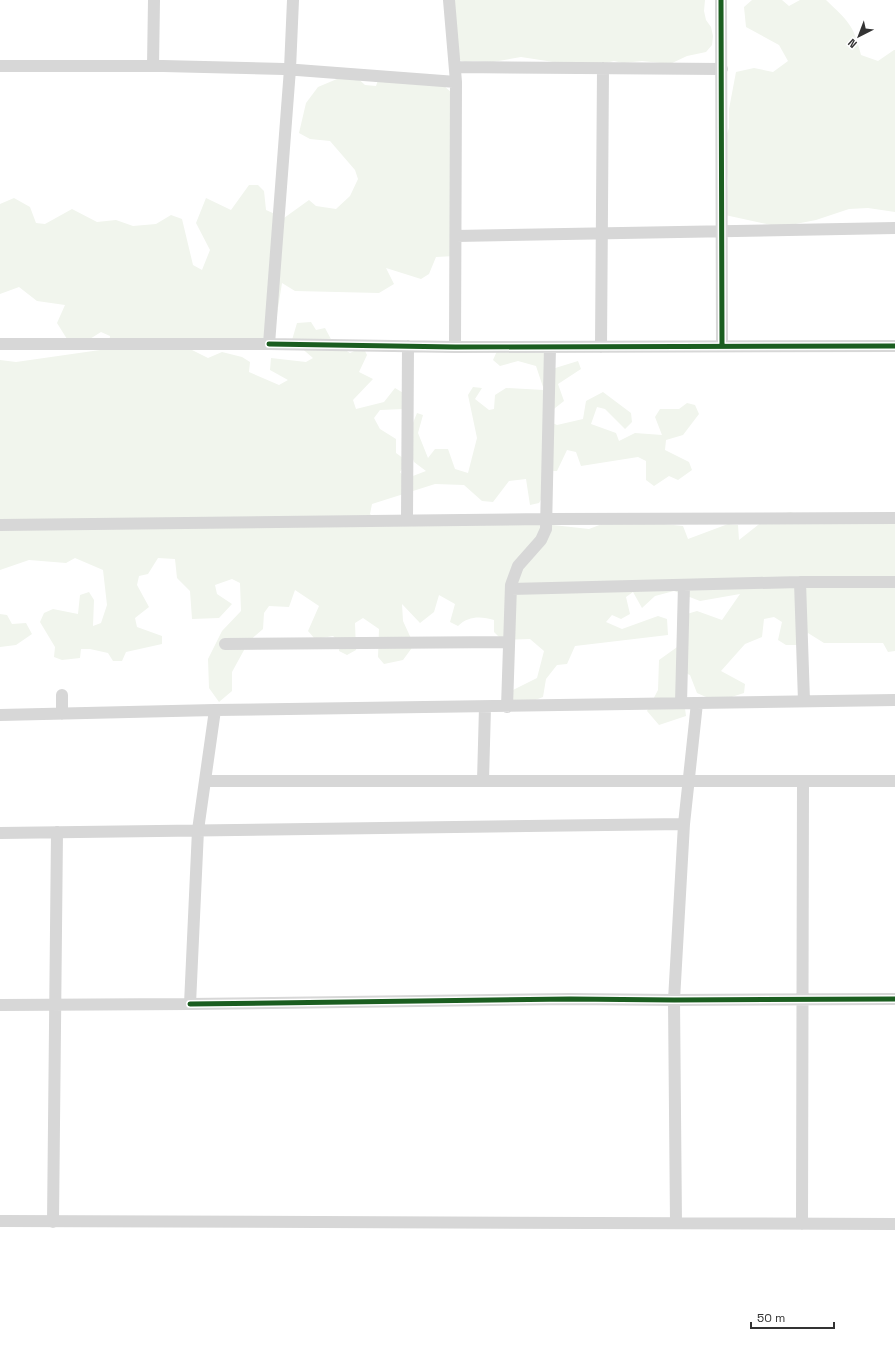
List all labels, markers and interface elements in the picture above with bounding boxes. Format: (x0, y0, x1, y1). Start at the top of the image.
north arrow (839, 16, 879, 56)
text: N (845, 36, 860, 51)
scale bar (751, 1304, 834, 1330)
text: 50 m (757, 1310, 785, 1326)

